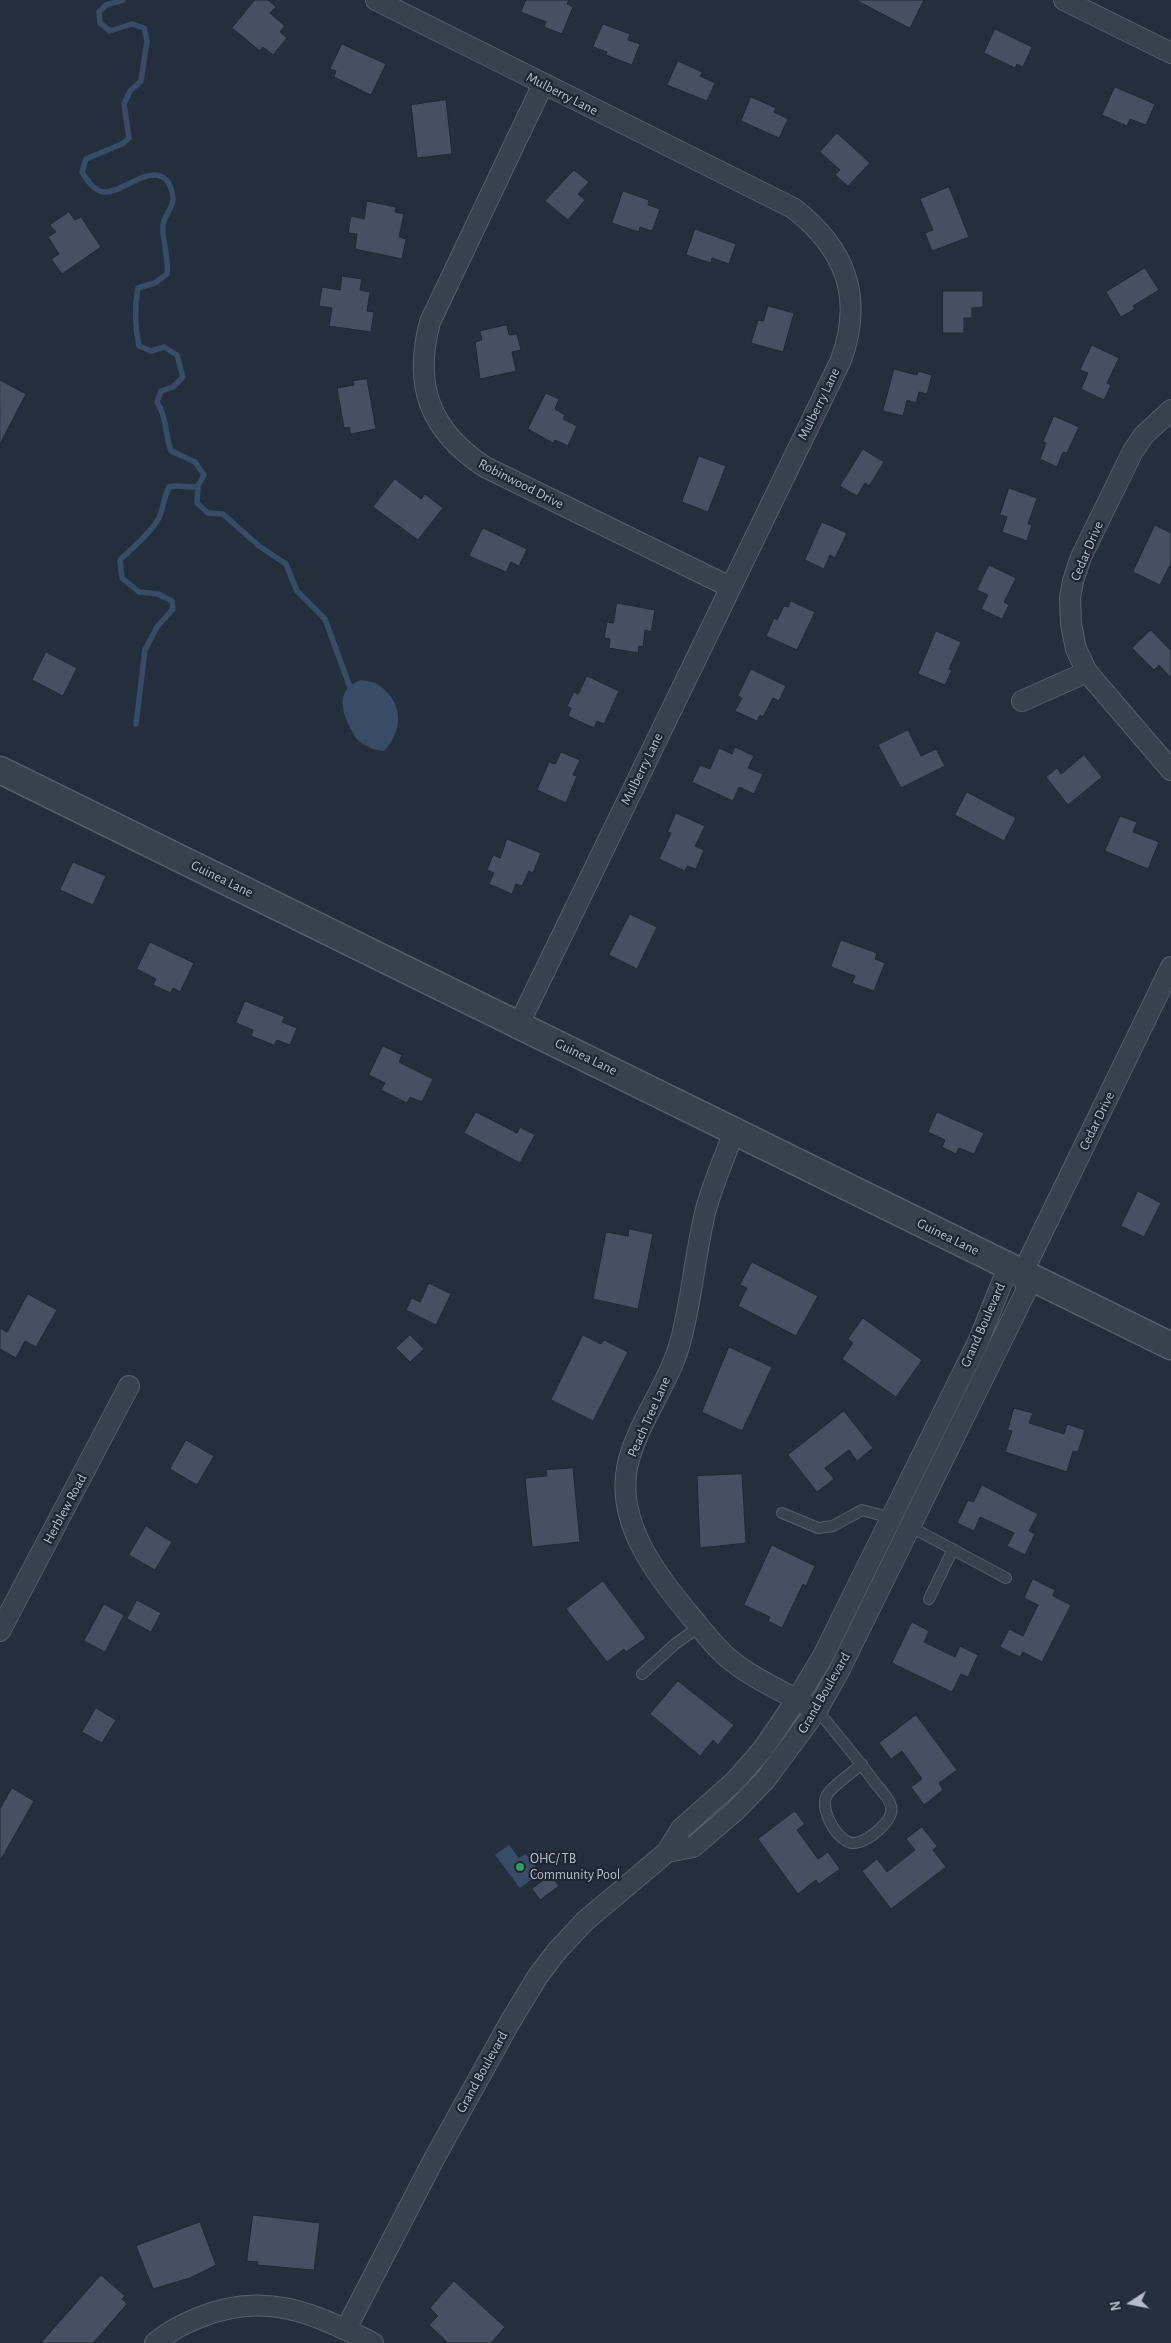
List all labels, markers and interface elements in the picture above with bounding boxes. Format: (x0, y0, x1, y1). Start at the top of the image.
street label: Mulberry Lane (523, 69, 601, 119)
street label: Mulberry Lane (794, 365, 844, 443)
street label: Robinwood Drive (476, 455, 566, 513)
street label: Cedar Drive (1067, 519, 1107, 583)
street label: Mulberry Lane (617, 730, 667, 808)
street label: Guinea Lane (188, 857, 256, 901)
street label: Guinea Lane (552, 1035, 620, 1079)
street label: Cedar Drive (1076, 1089, 1118, 1153)
street label: Guinea Lane (914, 1215, 982, 1259)
street label: Grand Boulevard (957, 1280, 1009, 1370)
street label: Peach Tree Lane (624, 1374, 674, 1460)
street label: Herblew Road (40, 1471, 90, 1547)
street label: Grand Boulevard (794, 1650, 854, 1736)
place label: OHC/ TB Community Pool (530, 1851, 620, 1884)
marker: OHC/ TB Community Pool (514, 1861, 526, 1873)
street label: Grand Boulevard (453, 2028, 511, 2116)
north arrow (1106, 2278, 1156, 2328)
text: N (1108, 2300, 1124, 2312)

